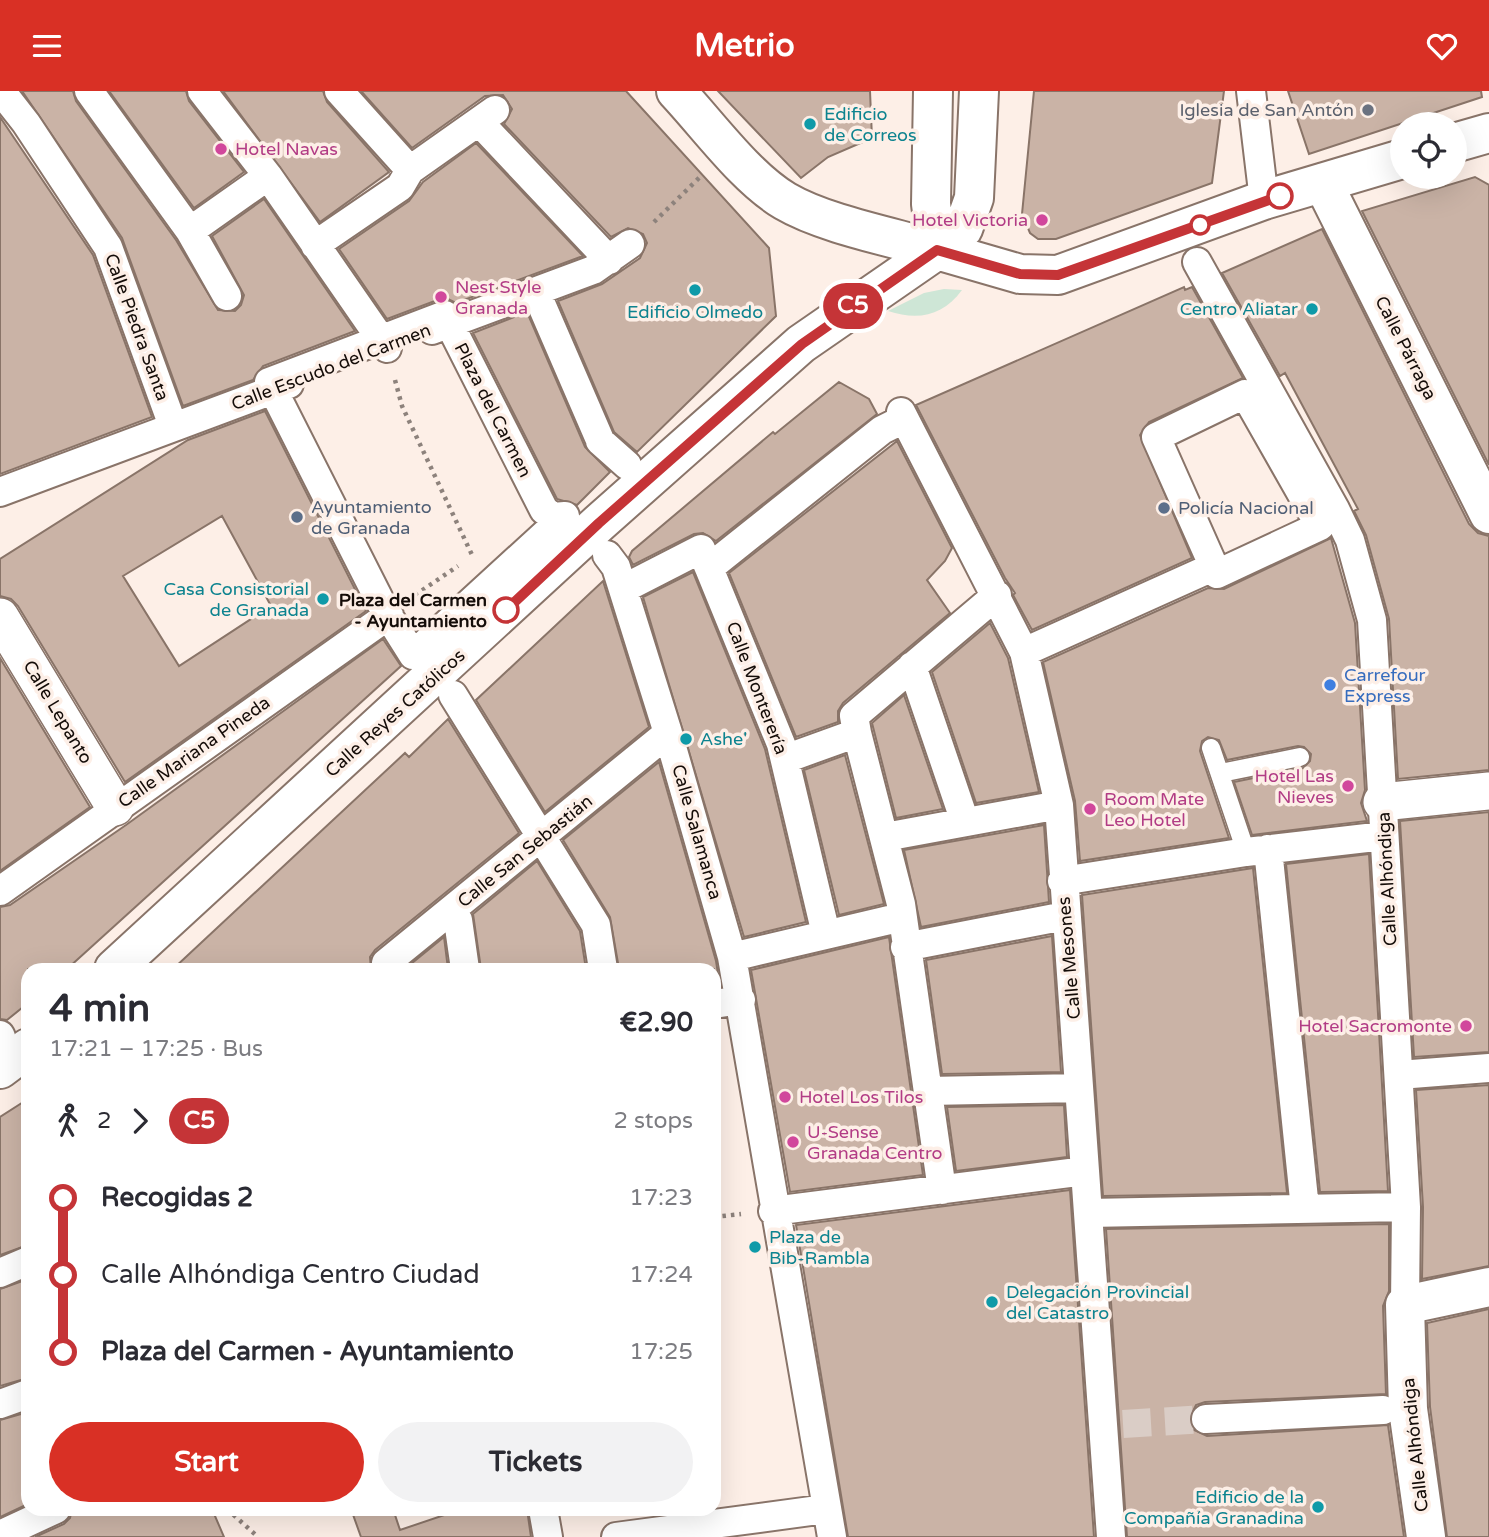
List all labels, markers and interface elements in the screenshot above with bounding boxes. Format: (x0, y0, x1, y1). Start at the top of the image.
icon: menu (28, 27, 66, 65)
text: Metrio (694, 27, 795, 65)
icon: heart (1423, 27, 1461, 65)
place label: Iglesia de San Antón (1179, 99, 1354, 121)
marker: Iglesia de San Antón (1360, 102, 1376, 118)
place label: Edificio de Correos (824, 103, 917, 146)
map controls (1390, 112, 1467, 189)
button: locate (1390, 112, 1467, 189)
marker: Edificio de Correos (802, 116, 818, 132)
place label: Hotel Navas (235, 138, 338, 160)
marker: Hotel Navas (213, 141, 229, 157)
unlabelled marker (1267, 183, 1293, 209)
place label: Hotel Victoria (912, 209, 1028, 231)
marker: Hotel Victoria (1034, 212, 1050, 228)
unlabelled marker (1190, 215, 1210, 235)
street label: Calle Piedra Santa (100, 250, 174, 404)
place label: Nest Style Granada (455, 276, 541, 319)
marker: Edificio Olmedo (687, 282, 703, 298)
line badge: C5 (822, 283, 884, 329)
marker: Nest Style Granada (433, 289, 449, 305)
text: C5 (837, 291, 869, 320)
street label: Calle Párraga (1370, 292, 1442, 404)
place label: Centro Aliatar (1180, 298, 1298, 320)
place label: Edificio Olmedo (627, 301, 763, 323)
marker: Centro Aliatar (1304, 301, 1320, 317)
street label: Calle Escudo del Carmen (228, 319, 434, 415)
street label: Plaza del Carmen (450, 339, 536, 481)
place label: Ayuntamiento de Granada (311, 496, 432, 539)
place label: Policía Nacional (1178, 497, 1314, 519)
marker: Policía Nacional (1156, 500, 1172, 516)
marker: Ayuntamiento de Granada (289, 509, 305, 525)
place label: Casa Consistorial de Granada (163, 578, 309, 621)
place label: Plaza del Carmen - Ayuntamiento (339, 589, 487, 632)
marker: Casa Consistorial de Granada (315, 591, 331, 607)
marker: Plaza del Carmen - Ayuntamiento (493, 597, 519, 623)
street label: Calle Monterería (722, 618, 792, 758)
street label: Calle Reyes Católicos (321, 644, 469, 782)
street label: Calle Lepanto (18, 656, 98, 768)
place label: Carrefour Express (1344, 664, 1426, 707)
marker: Carrefour Express (1322, 677, 1338, 693)
street label: Calle Mariana Pineda (114, 691, 274, 813)
place label: Ashe' (700, 728, 747, 750)
marker: Ashe' (678, 731, 694, 747)
street label: Calle Salamanca (667, 762, 727, 902)
place label: Hotel Las Nieves (1255, 765, 1334, 808)
marker: Hotel Las Nieves (1340, 778, 1356, 794)
place label: Room Mate Leo Hotel (1104, 788, 1204, 831)
street label: Calle San Sebastián (453, 790, 597, 912)
marker: Room Mate Leo Hotel (1082, 801, 1098, 817)
street label: Calle Alhóndiga (1372, 811, 1402, 947)
street label: Calle Mesones (1053, 896, 1085, 1020)
text: 4 min (49, 986, 150, 1032)
text: €2.90 (620, 1007, 693, 1038)
place label: Hotel Sacromonte (1298, 1015, 1452, 1037)
marker: Hotel Sacromonte (1458, 1018, 1474, 1034)
text: 17:21 – 17:25 · Bus (49, 1035, 263, 1063)
place label: Hotel Los Tilos (799, 1086, 923, 1108)
marker: Hotel Los Tilos (777, 1089, 793, 1105)
icon: walk (49, 1102, 87, 1140)
icon: forward (121, 1102, 159, 1140)
text: C5 (183, 1106, 215, 1135)
text: 2 (97, 1107, 111, 1135)
text: 2 stops (613, 1107, 693, 1135)
place label: U-Sense Granada Centro (807, 1121, 943, 1164)
marker: U-Sense Granada Centro (785, 1134, 801, 1150)
text: Recogidas 2 (101, 1182, 253, 1213)
text: 17:23 (629, 1184, 693, 1212)
place label: Plaza de Bib-Rambla (769, 1226, 870, 1269)
marker: Plaza de Bib-Rambla (747, 1239, 763, 1255)
text: Calle Alhóndiga Centro Ciudad (101, 1259, 480, 1290)
text: 17:24 (629, 1261, 693, 1289)
place label: Delegación Provincial del Catastro (1006, 1281, 1189, 1324)
marker: Delegación Provincial del Catastro (984, 1294, 1000, 1310)
text: Plaza del Carmen - Ayuntamiento (101, 1336, 514, 1367)
text: 17:25 (629, 1338, 693, 1366)
street label: Calle Alhóndiga (1397, 1377, 1433, 1513)
button: Start (49, 1422, 364, 1502)
button: Tickets (378, 1422, 693, 1502)
place label: Edificio de la Compañía Granadina (1124, 1486, 1304, 1529)
marker: Edificio de la Compañía Granadina (1310, 1499, 1326, 1515)

